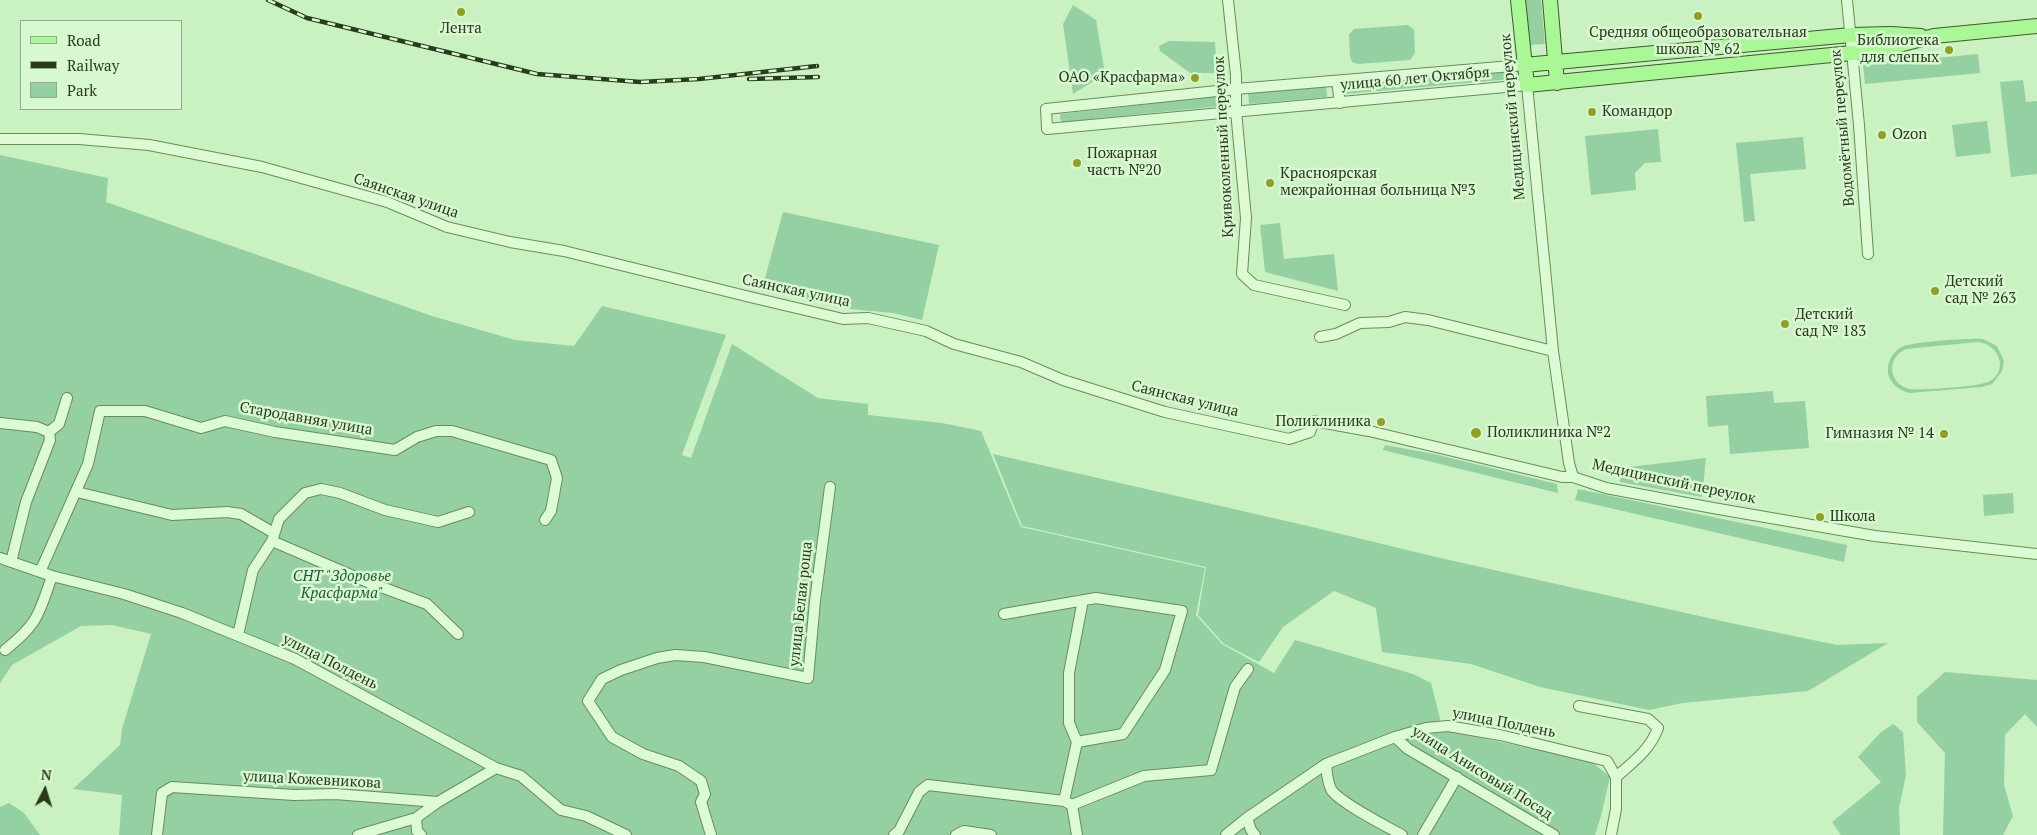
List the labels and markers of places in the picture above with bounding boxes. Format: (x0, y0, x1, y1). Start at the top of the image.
marker: Лента (455, 6, 467, 18)
marker: Средняя общеобразовательная школа № 62 (1692, 10, 1704, 22)
place label: Лента (440, 20, 482, 38)
place label: Средняя общеобразовательная школа № 62 (1589, 24, 1807, 59)
place label: Библиотека для слепых (1857, 32, 1939, 67)
marker: Библиотека для слепых (1943, 44, 1955, 56)
place label: ОАО «Красфарма» (1058, 69, 1185, 87)
marker: ОАО «Красфарма» (1189, 72, 1201, 84)
place label: Командор (1602, 103, 1673, 121)
marker: Командор (1586, 106, 1598, 118)
place label: Ozon (1892, 126, 1927, 144)
marker: Ozon (1876, 129, 1888, 141)
place label: Пожарная часть №20 (1087, 145, 1161, 180)
marker: Пожарная часть №20 (1071, 157, 1083, 169)
place label: Красноярская межрайонная больница №3 (1280, 165, 1476, 200)
marker: Красноярская межрайонная больница №3 (1264, 177, 1276, 189)
place label: Детский сад № 263 (1945, 273, 2016, 308)
marker: Детский сад № 263 (1929, 285, 1941, 297)
place label: Детский сад № 183 (1795, 306, 1866, 341)
marker: Детский сад № 183 (1779, 318, 1791, 330)
place label: Поликлиника (1275, 413, 1371, 431)
marker: Поликлиника (1375, 416, 1387, 428)
place label: Поликлиника №2 (1487, 424, 1611, 442)
place label: Гимназия № 14 (1825, 425, 1934, 443)
marker: Поликлиника №2 (1469, 426, 1483, 440)
marker: Гимназия № 14 (1938, 428, 1950, 440)
place label: Школа (1830, 508, 1876, 526)
marker: Школа (1814, 511, 1826, 523)

